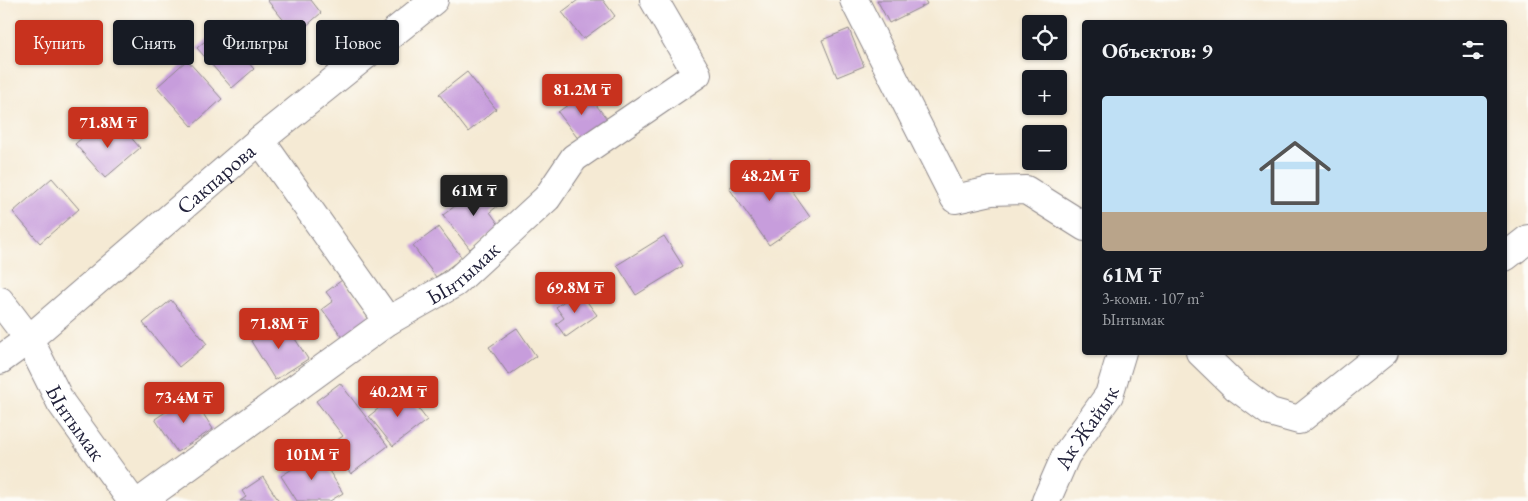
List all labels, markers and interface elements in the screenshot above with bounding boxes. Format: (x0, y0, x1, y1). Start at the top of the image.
map controls (1022, 15, 1067, 170)
button: locate (1022, 15, 1067, 60)
chip: Купить (15, 20, 103, 65)
chip: Снять (113, 20, 194, 65)
chip: Фильтры (204, 20, 306, 65)
chip: Новое (316, 20, 399, 65)
icon: filters (1459, 36, 1487, 64)
text: Объектов: 9 (1102, 37, 1213, 64)
button: + (1022, 70, 1067, 115)
pin: 81.2M ₸ (536, 74, 628, 116)
text: 81.2M ₸ (553, 79, 611, 100)
pin: 71.8M ₸ (62, 106, 154, 149)
text: 71.8M ₸ (79, 112, 137, 133)
button: − (1022, 125, 1067, 170)
icon: home (1250, 128, 1340, 218)
street label: Сакпарова (170, 136, 262, 221)
pin: 48.2M ₸ (724, 160, 816, 202)
text: 48.2M ₸ (741, 165, 799, 186)
pin: 61M ₸ (439, 174, 509, 217)
text: 61M ₸ (451, 180, 497, 201)
street label: Ынтымак (421, 235, 506, 311)
text: 61M ₸ (1102, 261, 1161, 288)
pin: 69.8M ₸ (529, 272, 621, 314)
text: 69.8M ₸ (546, 277, 604, 298)
text: 3-комн. · 107 m² (1102, 288, 1204, 309)
pin: 71.8M ₸ (233, 308, 325, 350)
text: Ынтымак (1102, 309, 1165, 330)
text: 71.8M ₸ (250, 313, 308, 334)
pin: 40.2M ₸ (352, 376, 444, 418)
street label: Ынтымак (39, 380, 112, 467)
text: 40.2M ₸ (369, 381, 427, 402)
pin: 73.4M ₸ (138, 382, 230, 424)
street label: Ак Жайык (1047, 383, 1126, 475)
text: 73.4M ₸ (155, 387, 213, 408)
pin: 101M ₸ (271, 438, 353, 481)
text: 101M ₸ (285, 444, 339, 465)

